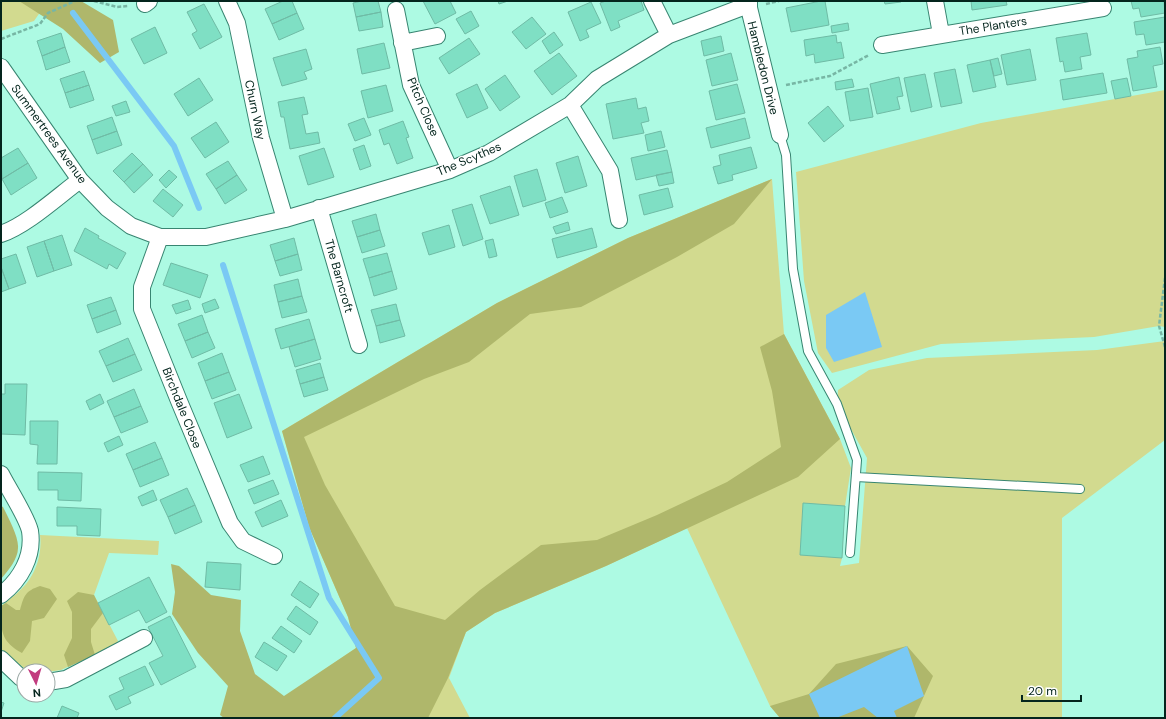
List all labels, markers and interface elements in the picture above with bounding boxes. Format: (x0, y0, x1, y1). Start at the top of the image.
street label: The Planters (958, 13, 1028, 39)
street label: Hambledon Drive (744, 20, 782, 116)
street label: Pitch Close (403, 75, 443, 139)
street label: Churn Way (241, 79, 269, 142)
street label: Summertrees Avenue (8, 81, 91, 187)
street label: The Scythes (434, 138, 504, 180)
street label: The Barncroft (321, 237, 357, 315)
street label: Birchdale Close (158, 365, 206, 451)
north arrow (16, 663, 56, 703)
scale bar (1022, 677, 1081, 703)
text: 20 m (1028, 683, 1057, 699)
text: N (32, 686, 41, 700)

